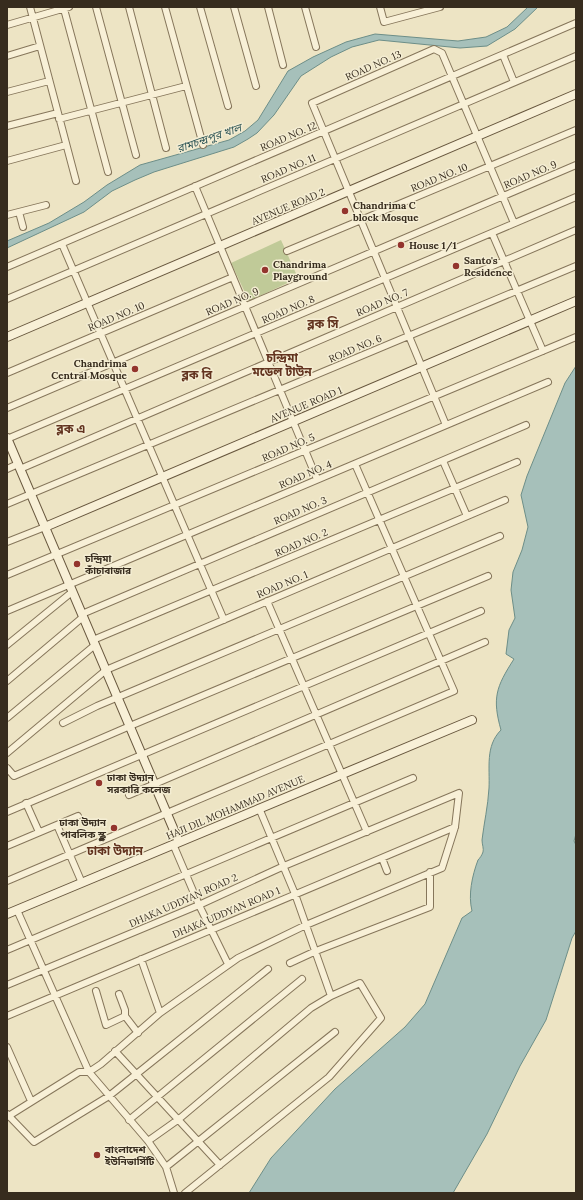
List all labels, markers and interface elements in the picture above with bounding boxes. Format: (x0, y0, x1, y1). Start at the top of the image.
street label: ROAD NO. 13 (343, 47, 404, 84)
street label: ROAD NO. 12 (258, 119, 318, 154)
water label: রামচন্দ্রপুর খাল (175, 120, 245, 156)
street label: ROAD NO. 11 (259, 151, 318, 186)
street label: ROAD NO. 9 (502, 157, 559, 192)
street label: ROAD NO. 10 (409, 160, 470, 195)
street label: AVENUE ROAD 2 (249, 185, 327, 228)
place label: Chandrima C block Mosque (352, 199, 419, 224)
marker: Chandrima C block Mosque (340, 206, 350, 216)
place label: House 1/1 (409, 239, 457, 252)
marker: House 1/1 (396, 240, 406, 250)
place label: Santo's Residence (464, 254, 513, 279)
place label: Chandrima Playground (273, 258, 327, 283)
marker: Santo's Residence (451, 261, 461, 271)
marker: Chandrima Playground (260, 265, 270, 275)
street label: ROAD NO. 9 (204, 284, 261, 319)
street label: ROAD NO. 7 (354, 285, 411, 319)
street label: ROAD NO. 8 (260, 292, 317, 326)
street label: ROAD NO. 10 (86, 299, 147, 334)
district label: ব্লক সি (306, 316, 339, 331)
street label: ROAD NO. 6 (327, 331, 384, 366)
district label: চন্দ্রিমা মডেল টাউন (251, 350, 312, 379)
place label: Chandrima Central Mosque (51, 357, 128, 382)
marker: Chandrima Central Mosque (130, 364, 140, 374)
district label: ব্লক বি (181, 367, 213, 382)
street label: AVENUE ROAD 1 (267, 383, 344, 426)
district label: ব্লক এ (56, 421, 85, 436)
street label: ROAD NO. 5 (260, 430, 317, 464)
street label: ROAD NO. 4 (277, 457, 334, 491)
street label: ROAD NO. 3 (272, 493, 329, 527)
street label: ROAD NO. 2 (273, 525, 330, 559)
place label: চন্দ্রিমা কাঁচাবাজার (84, 552, 132, 577)
marker: চন্দ্রিমা কাঁচাবাজার (72, 559, 82, 569)
street label: ROAD NO. 1 (255, 568, 310, 601)
place label: ঢাকা উদ্যান সরকারি কলেজ (106, 771, 172, 796)
street label: HAJI DIL MOHAMMAD AVENUE (164, 772, 306, 843)
marker: ঢাকা উদ্যান সরকারি কলেজ (94, 778, 104, 788)
place label: ঢাকা উদ্যান পাবলিক স্কুল (58, 816, 107, 842)
marker: ঢাকা উদ্যান পাবলিক স্কুল (109, 823, 119, 833)
district label: ঢাকা উদ্যান (86, 843, 144, 858)
street label: DHAKA UDDYAN ROAD 2 (127, 871, 240, 930)
street label: DHAKA UDDYAN ROAD 1 (170, 884, 282, 941)
place label: বাংলাদেশ ইউনিভার্সিটি (104, 1143, 155, 1168)
marker: বাংলাদেশ ইউনিভার্সিটি (92, 1150, 102, 1160)

